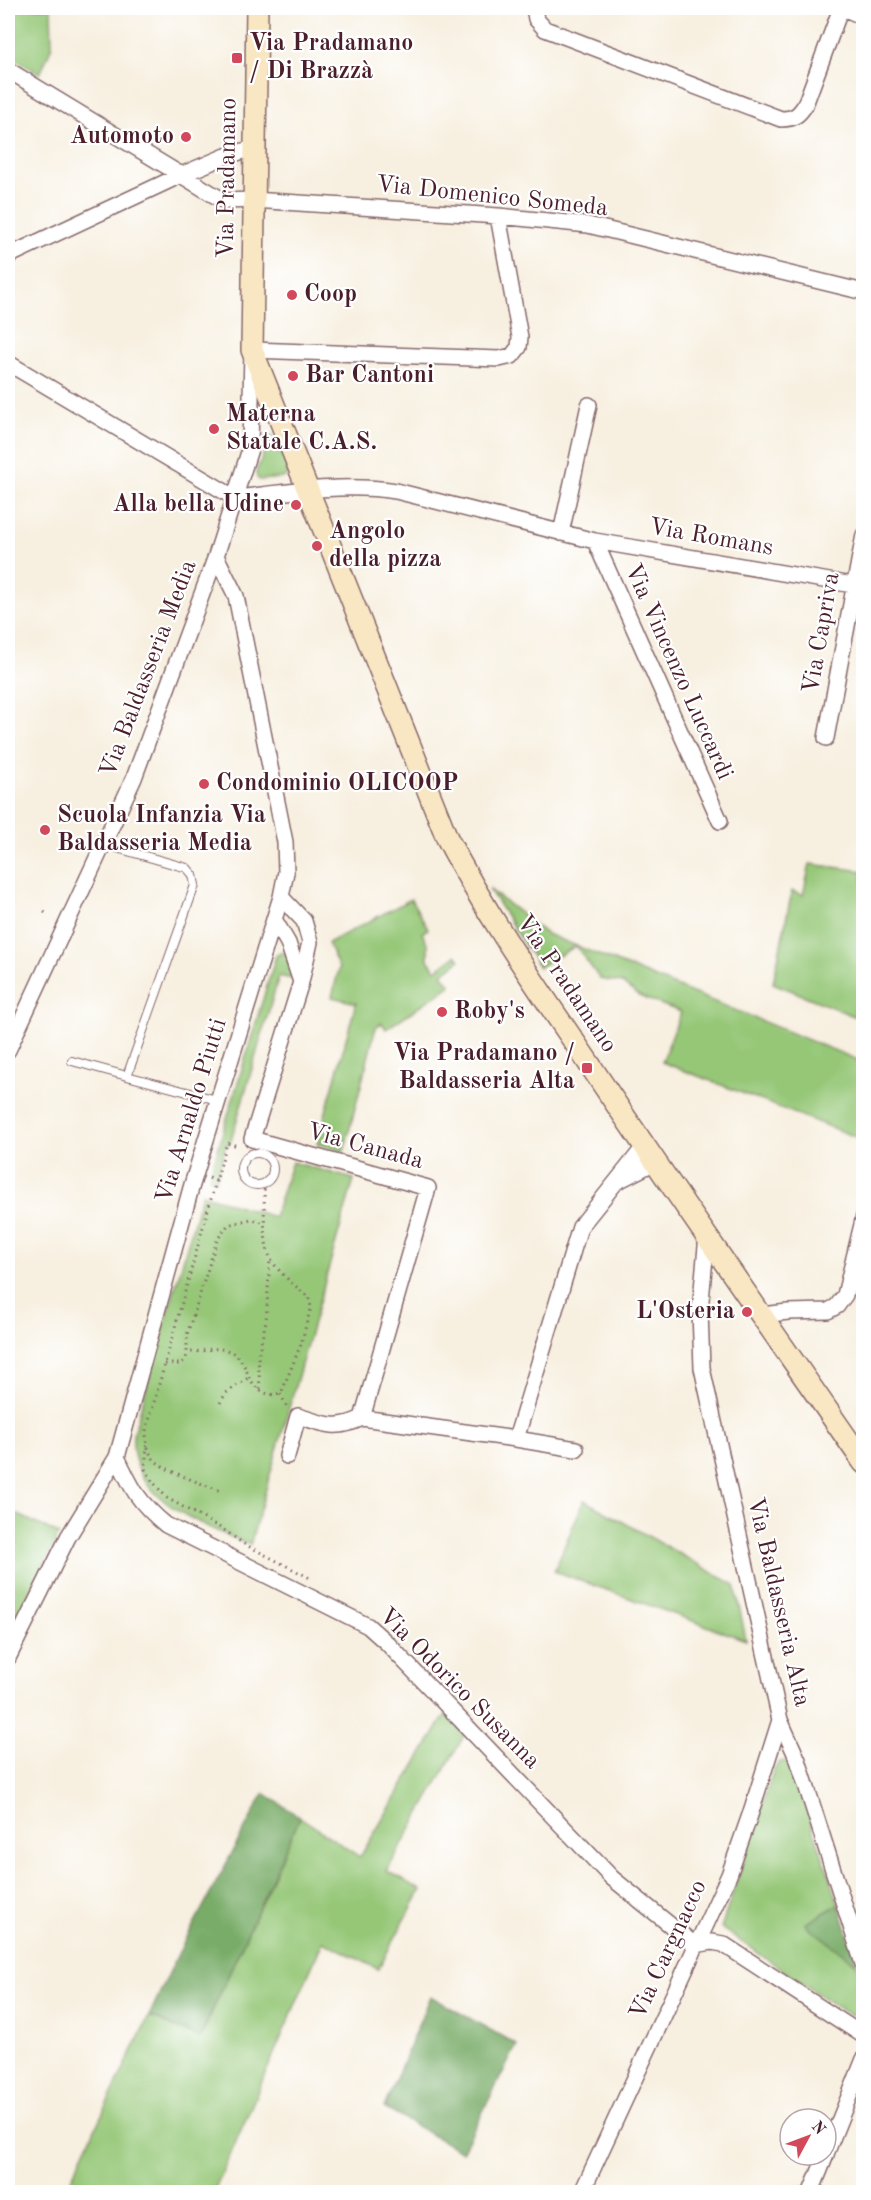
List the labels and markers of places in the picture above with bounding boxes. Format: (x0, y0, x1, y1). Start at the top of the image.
place label: Via Pradamano / Di Brazzà (249, 32, 413, 84)
marker: Via Pradamano / Di Brazzà (230, 51, 244, 65)
place label: Automoto (70, 125, 174, 149)
marker: Automoto (179, 130, 193, 144)
place label: Coop (304, 283, 357, 307)
marker: Coop (285, 288, 299, 302)
place label: Bar Cantoni (305, 364, 434, 388)
marker: Bar Cantoni (286, 369, 300, 383)
place label: Materna Statale C.A.S. (226, 403, 377, 455)
marker: Materna Statale C.A.S. (207, 422, 221, 436)
place label: Alla bella Udine (112, 493, 284, 517)
marker: Alla bella Udine (289, 498, 303, 512)
place label: Angolo della pizza (329, 520, 441, 572)
marker: Angolo della pizza (310, 539, 324, 553)
place label: Condominio OLICOOP (216, 772, 458, 796)
marker: Condominio OLICOOP (197, 777, 211, 791)
place label: Scuola Infanzia Via Baldasseria Media (57, 804, 266, 856)
marker: Scuola Infanzia Via Baldasseria Media (38, 823, 52, 837)
place label: Roby's (454, 1000, 525, 1024)
marker: Roby's (435, 1005, 449, 1019)
place label: Via Pradamano / Baldasseria Alta (393, 1042, 575, 1094)
marker: Via Pradamano / Baldasseria Alta (580, 1061, 594, 1075)
place label: L'Osteria (636, 1300, 735, 1324)
marker: L'Osteria (740, 1305, 754, 1319)

